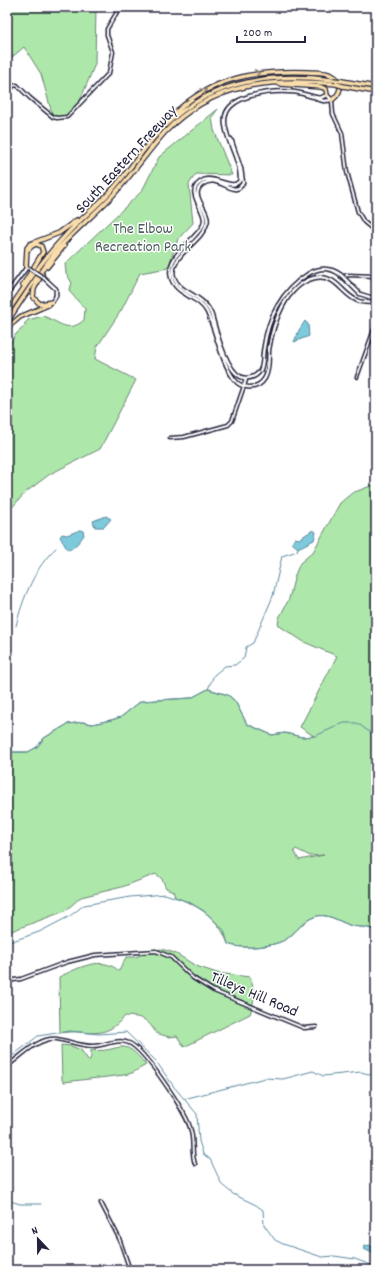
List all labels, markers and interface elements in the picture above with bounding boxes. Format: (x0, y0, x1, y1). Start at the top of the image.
scale bar (237, 18, 305, 44)
text: 200 m (243, 25, 272, 42)
one-way arrow (254, 69, 260, 78)
one-way arrow (200, 89, 207, 96)
street label: South Eastern Freeway (71, 100, 184, 219)
park label: The Elbow Recreation Park (95, 218, 191, 259)
street label: Tilleys Hill Road (207, 966, 301, 1024)
north arrow (18, 1219, 58, 1259)
text: N (29, 1223, 41, 1240)

